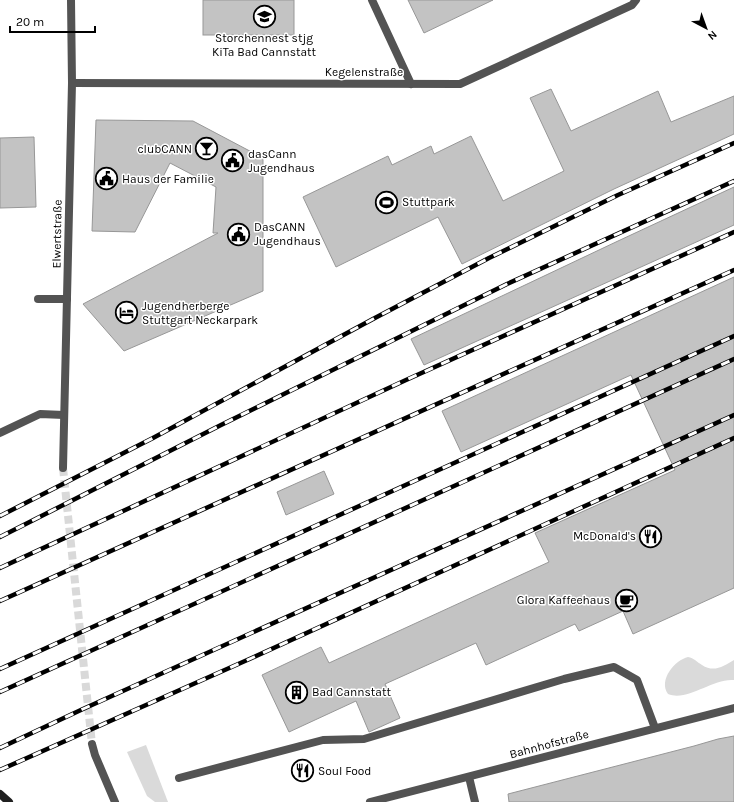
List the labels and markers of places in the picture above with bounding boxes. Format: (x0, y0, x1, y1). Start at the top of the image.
school or university icon: Storchennest stjg KiTa Bad Cannstatt (251, 4, 277, 30)
place label: Storchennest stjg KiTa Bad Cannstatt (212, 31, 317, 59)
bar icon: clubCANN (194, 136, 220, 162)
place label: clubCANN (137, 142, 192, 156)
place label: dasCann Jugendhaus (248, 147, 315, 175)
public building icon: dasCann Jugendhaus (219, 148, 245, 174)
public building icon: Haus der Familie (93, 166, 119, 192)
place label: Haus der Familie (122, 172, 214, 186)
sports icon: Stuttpark (374, 189, 400, 215)
place label: Stuttpark (402, 195, 455, 209)
place label: DasCANN Jugendhaus (254, 220, 321, 248)
public building icon: DasCANN Jugendhaus (225, 221, 251, 247)
place label: Jugendherberge Stuttgart Neckarpark (142, 299, 258, 327)
hotel icon: Jugendherberge Stuttgart Neckarpark (113, 300, 139, 326)
restaurant icon: McDonald's (638, 523, 664, 549)
place label: McDonald's (573, 529, 636, 543)
cafe icon: Glora Kaffeehaus (613, 587, 639, 613)
place label: Glora Kaffeehaus (517, 593, 610, 607)
building icon: Bad Cannstatt (284, 679, 310, 705)
place label: Bad Cannstatt (312, 685, 391, 699)
restaurant icon: Soul Food (289, 758, 315, 784)
place label: Soul Food (318, 764, 371, 778)

